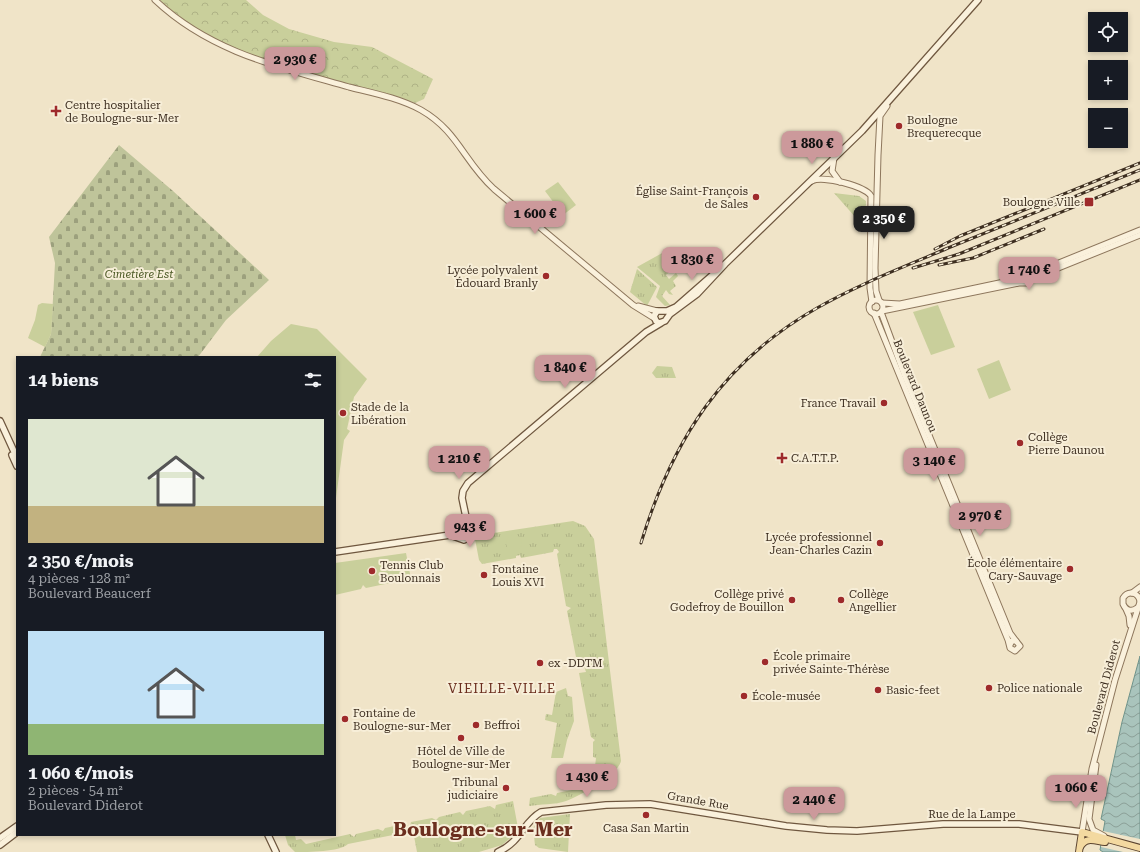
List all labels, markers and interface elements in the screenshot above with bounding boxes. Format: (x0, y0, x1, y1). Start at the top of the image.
map controls (1088, 12, 1128, 148)
button: locate (1088, 12, 1128, 52)
pin: 2 930 € (258, 47, 332, 81)
text: 2 930 € (274, 52, 316, 67)
button: + (1088, 60, 1128, 100)
place label: Centre hospitalier de Boulogne-sur-Mer (65, 99, 179, 125)
marker: Centre hospitalier de Boulogne-sur-Mer (50, 105, 62, 117)
button: − (1088, 108, 1128, 148)
place label: Boulogne Brequerecque (907, 114, 981, 140)
marker: Boulogne Brequerecque (894, 121, 904, 131)
pin: 1 880 € (775, 131, 849, 165)
text: 1 880 € (791, 136, 833, 151)
place label: Église Saint-François de Sales (636, 184, 748, 211)
marker: Église Saint-François de Sales (751, 192, 761, 202)
place label: Boulogne Ville (1003, 196, 1080, 209)
marker: Boulogne Ville (1083, 196, 1095, 208)
pin: 1 600 € (498, 201, 572, 235)
text: 1 600 € (514, 206, 556, 221)
pin: 2 350 € (847, 206, 921, 240)
text: 2 350 € (863, 211, 905, 226)
pin: 1 830 € (655, 247, 729, 281)
text: 1 830 € (671, 252, 713, 267)
pin: 1 740 € (992, 257, 1066, 291)
text: 1 740 € (1008, 262, 1050, 277)
place label: Lycée polyvalent Édouard Branly (447, 264, 538, 290)
park label: Cimetière Est (105, 268, 174, 281)
marker: Lycée polyvalent Édouard Branly (541, 271, 551, 281)
street label: Boulevard Daunou (890, 338, 940, 434)
pin: 1 840 € (528, 355, 602, 389)
text: 1 840 € (544, 360, 586, 375)
icon: filters (302, 369, 324, 391)
text: 14 biens (28, 370, 99, 390)
place label: France Travail (801, 397, 877, 410)
marker: France Travail (879, 398, 889, 408)
place label: Stade de la Libération (351, 401, 409, 427)
marker: Stade de la Libération (338, 408, 348, 418)
place label: Collège Pierre Daunou (1028, 431, 1105, 457)
marker: Collège Pierre Daunou (1015, 438, 1025, 448)
icon: home (140, 445, 212, 517)
pin: 1 210 € (422, 446, 496, 480)
pin: 3 140 € (897, 448, 971, 482)
text: 1 210 € (438, 451, 480, 466)
marker: C.A.T.T.P. (776, 452, 788, 464)
place label: C.A.T.T.P. (791, 452, 839, 465)
text: 3 140 € (913, 453, 955, 468)
pin: 2 970 € (943, 503, 1017, 537)
text: 2 970 € (959, 508, 1001, 523)
pin: 943 € (442, 514, 498, 548)
text: 943 € (454, 519, 486, 534)
place label: Lycée professionnel Jean-Charles Cazin (765, 531, 873, 557)
marker: Lycée professionnel Jean-Charles Cazin (875, 538, 885, 548)
text: 2 350 €/mois (28, 551, 134, 571)
place label: École élémentaire Cary-Sauvage (967, 556, 1062, 583)
place label: Tennis Club Boulonnais (380, 559, 444, 585)
place label: Fontaine Louis XVI (492, 563, 544, 589)
marker: École élémentaire Cary-Sauvage (1065, 564, 1075, 574)
marker: Tennis Club Boulonnais (367, 566, 377, 576)
marker: Fontaine Louis XVI (479, 570, 489, 580)
text: 4 pièces · 128 m² (28, 571, 130, 586)
text: Boulevard Beaucerf (28, 586, 151, 601)
place label: Collège privé Godefroy de Bouillon (670, 588, 784, 614)
place label: Collège Angellier (849, 588, 897, 614)
marker: Collège privé Godefroy de Bouillon (787, 595, 797, 605)
marker: Collège Angellier (836, 595, 846, 605)
street label: Boulevard Diderot (1085, 638, 1123, 736)
place label: École primaire privée Sainte-Thérèse (773, 649, 889, 676)
icon: home (140, 657, 212, 729)
place label: ex -DDTM (548, 657, 603, 670)
marker: École primaire privée Sainte-Thérèse (760, 657, 770, 667)
marker: ex -DDTM (535, 658, 545, 668)
district label: VIEILLE-VILLE (448, 681, 556, 696)
place label: Police nationale (997, 682, 1082, 695)
marker: Police nationale (984, 683, 994, 693)
place label: Basic-feet (886, 684, 939, 697)
marker: Basic-feet (873, 685, 883, 695)
place label: École-musée (752, 689, 820, 703)
marker: École-musée (739, 691, 749, 701)
place label: Fontaine de Boulogne-sur-Mer (353, 707, 451, 733)
marker: Fontaine de Boulogne-sur-Mer (340, 714, 350, 724)
place label: Beffroi (484, 719, 521, 732)
marker: Beffroi (471, 720, 481, 730)
marker: Hôtel de Ville de Boulogne-sur-Mer (456, 733, 466, 743)
place label: Hôtel de Ville de Boulogne-sur-Mer (412, 745, 510, 771)
text: 1 060 €/mois (28, 763, 134, 783)
pin: 1 430 € (550, 764, 624, 798)
text: 1 430 € (566, 769, 608, 784)
pin: 1 060 € (1039, 775, 1113, 809)
place label: Tribunal judiciaire (447, 776, 499, 802)
text: 1 060 € (1055, 780, 1097, 795)
text: 2 pièces · 54 m² (28, 783, 123, 798)
marker: Tribunal judiciaire (501, 783, 511, 793)
pin: 2 440 € (777, 787, 851, 821)
street label: Grande Rue (666, 789, 730, 813)
text: 2 440 € (793, 792, 835, 807)
text: Boulevard Diderot (28, 798, 143, 813)
street label: Rue de la Lampe (928, 808, 1016, 821)
marker: Casa San Martin (641, 810, 651, 820)
district label: Boulogne-sur-Mer (393, 818, 573, 841)
place label: Casa San Martin (603, 822, 689, 835)

